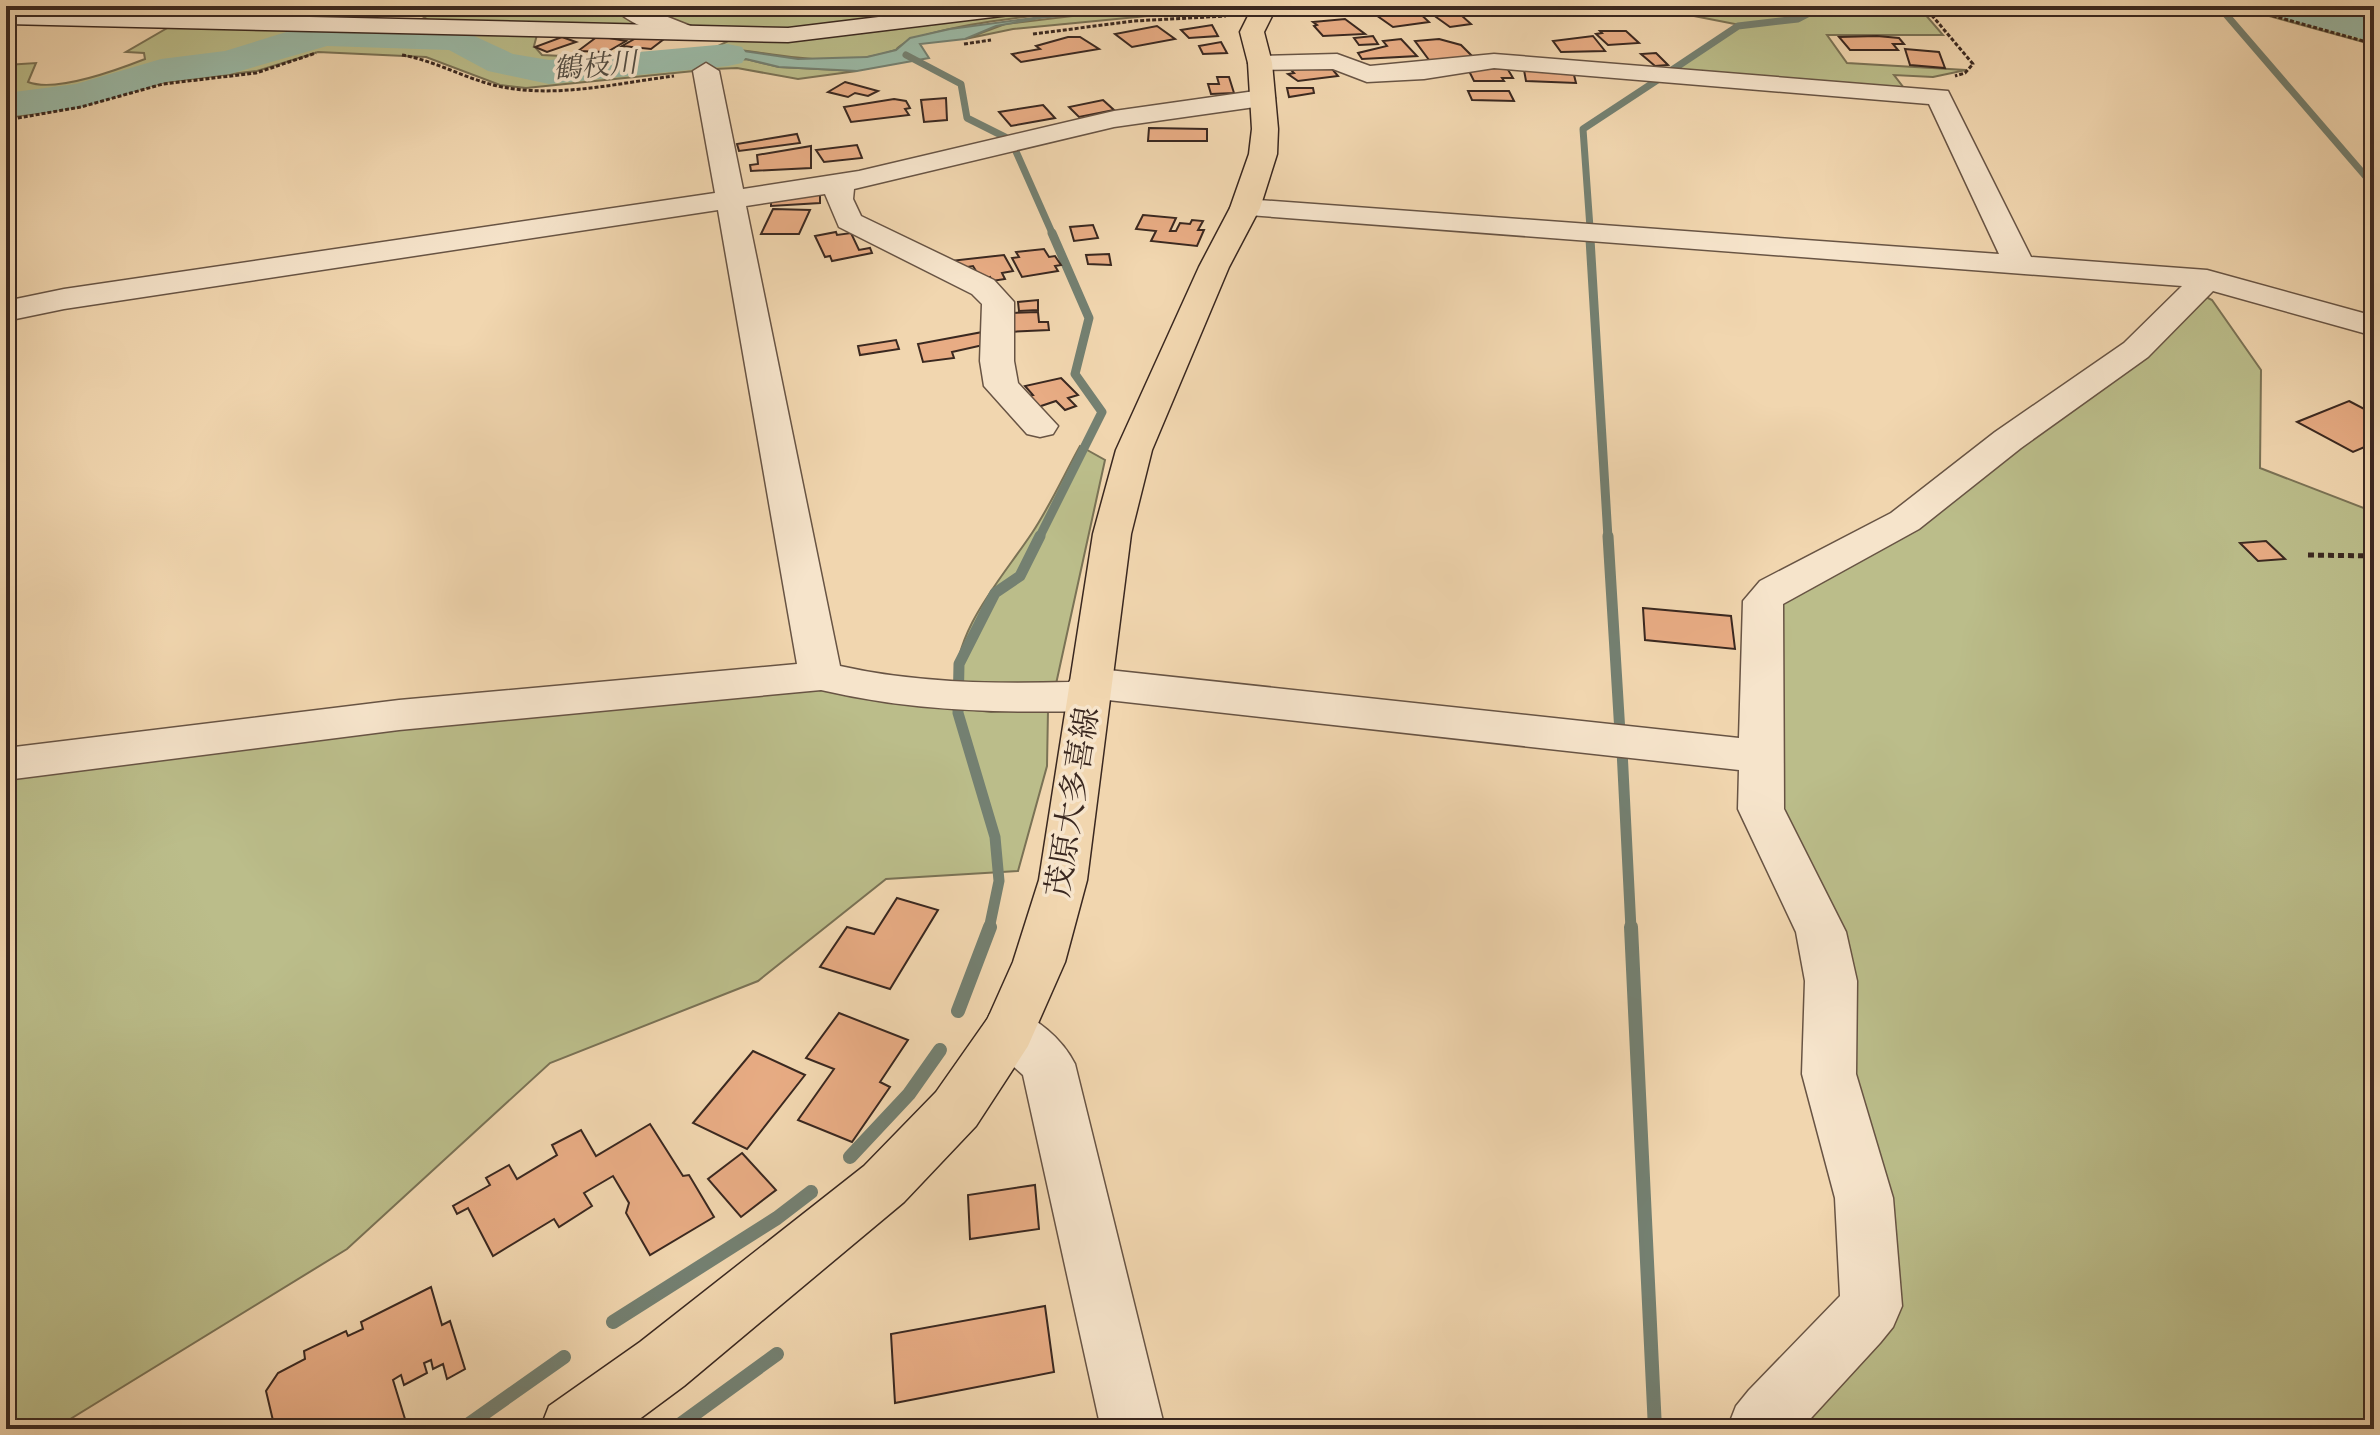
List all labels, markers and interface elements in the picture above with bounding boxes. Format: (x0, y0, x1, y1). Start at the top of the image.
water label: 鶴枝川 (552, 46, 642, 89)
street label: 茂原大多喜線 (1039, 704, 1110, 900)

